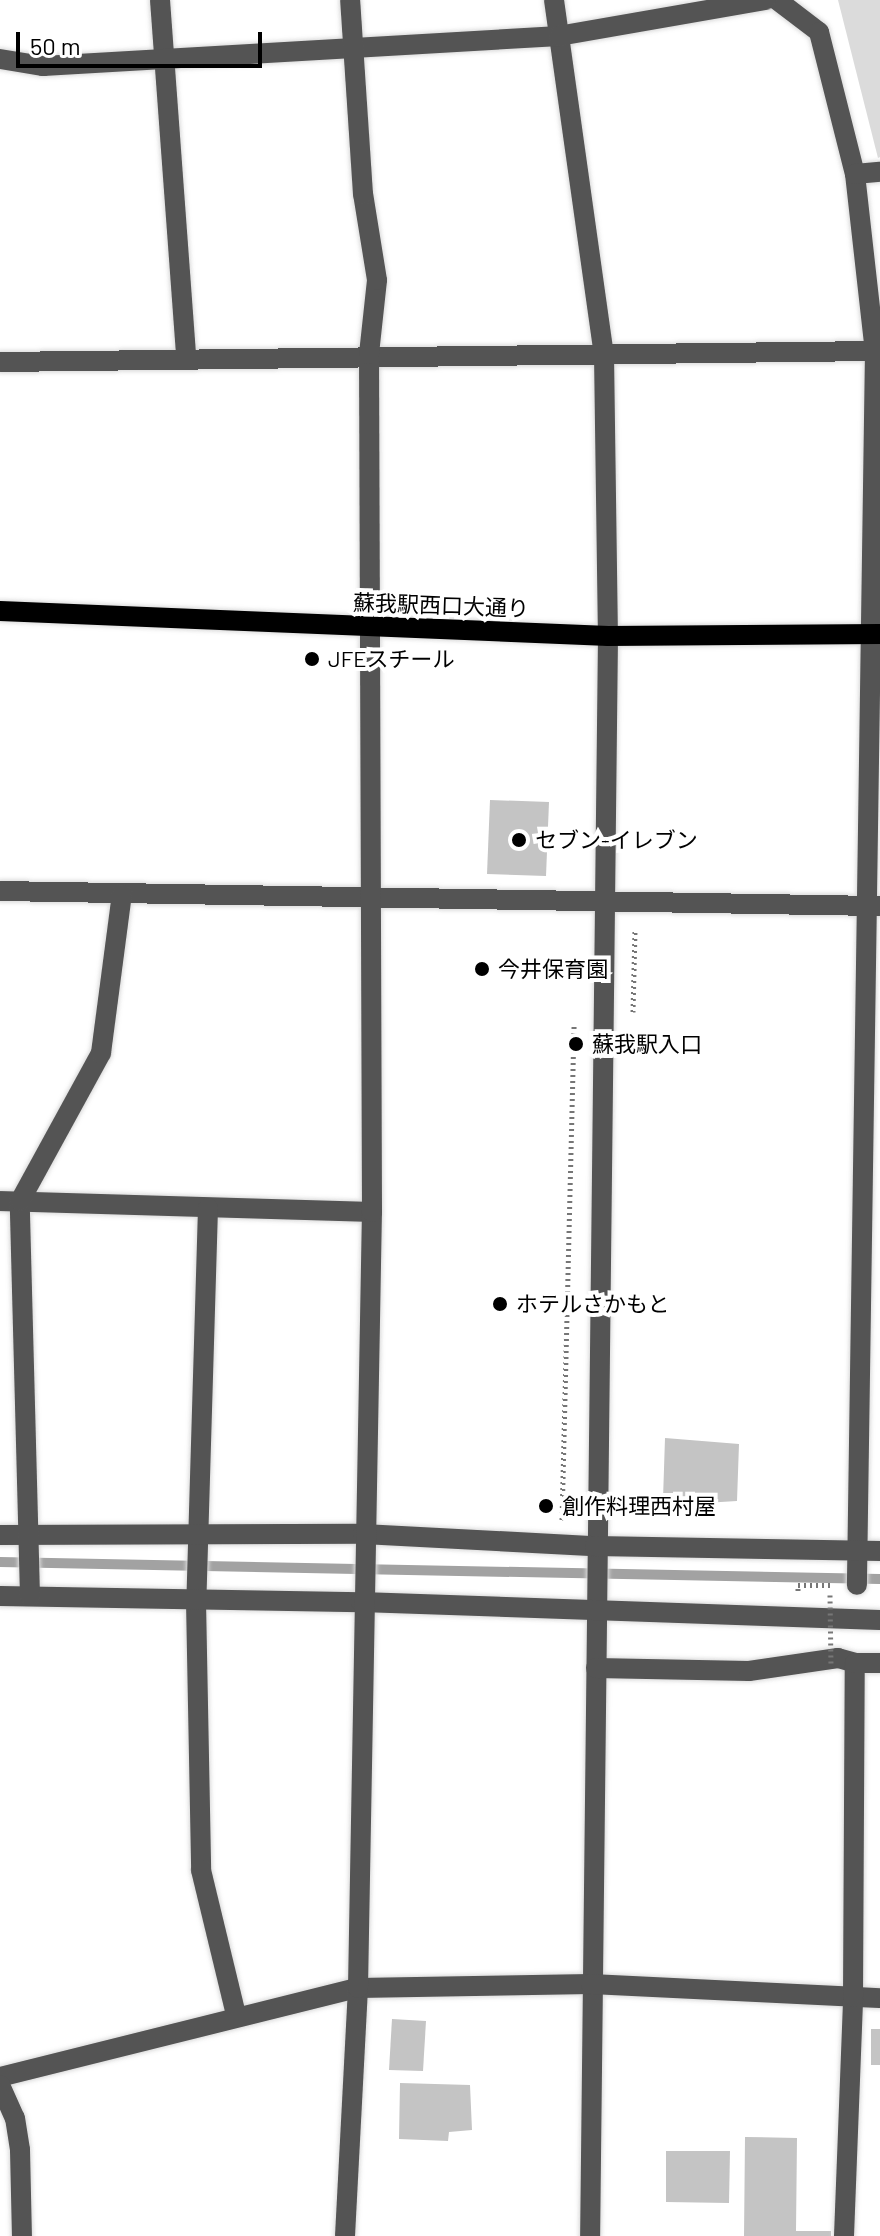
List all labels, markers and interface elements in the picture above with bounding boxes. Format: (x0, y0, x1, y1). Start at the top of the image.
scale bar (20, 16, 266, 66)
text: 50 m (30, 31, 81, 60)
street label: 蘇我駅西口大通り (353, 589, 529, 621)
place label: JFEスチール (328, 646, 454, 672)
marker: JFEスチール (303, 650, 321, 668)
place label: セブン-イレブン (535, 827, 698, 853)
marker: セブン-イレブン (510, 831, 528, 849)
place label: 今井保育園 (498, 956, 608, 982)
marker: 今井保育園 (473, 960, 491, 978)
place label: 蘇我駅入口 (592, 1031, 702, 1057)
marker: 蘇我駅入口 (567, 1035, 585, 1053)
place label: ホテルさかもと (516, 1291, 670, 1317)
marker: ホテルさかもと (491, 1295, 509, 1313)
place label: 創作料理西村屋 (562, 1493, 716, 1519)
marker: 創作料理西村屋 (537, 1497, 555, 1515)

